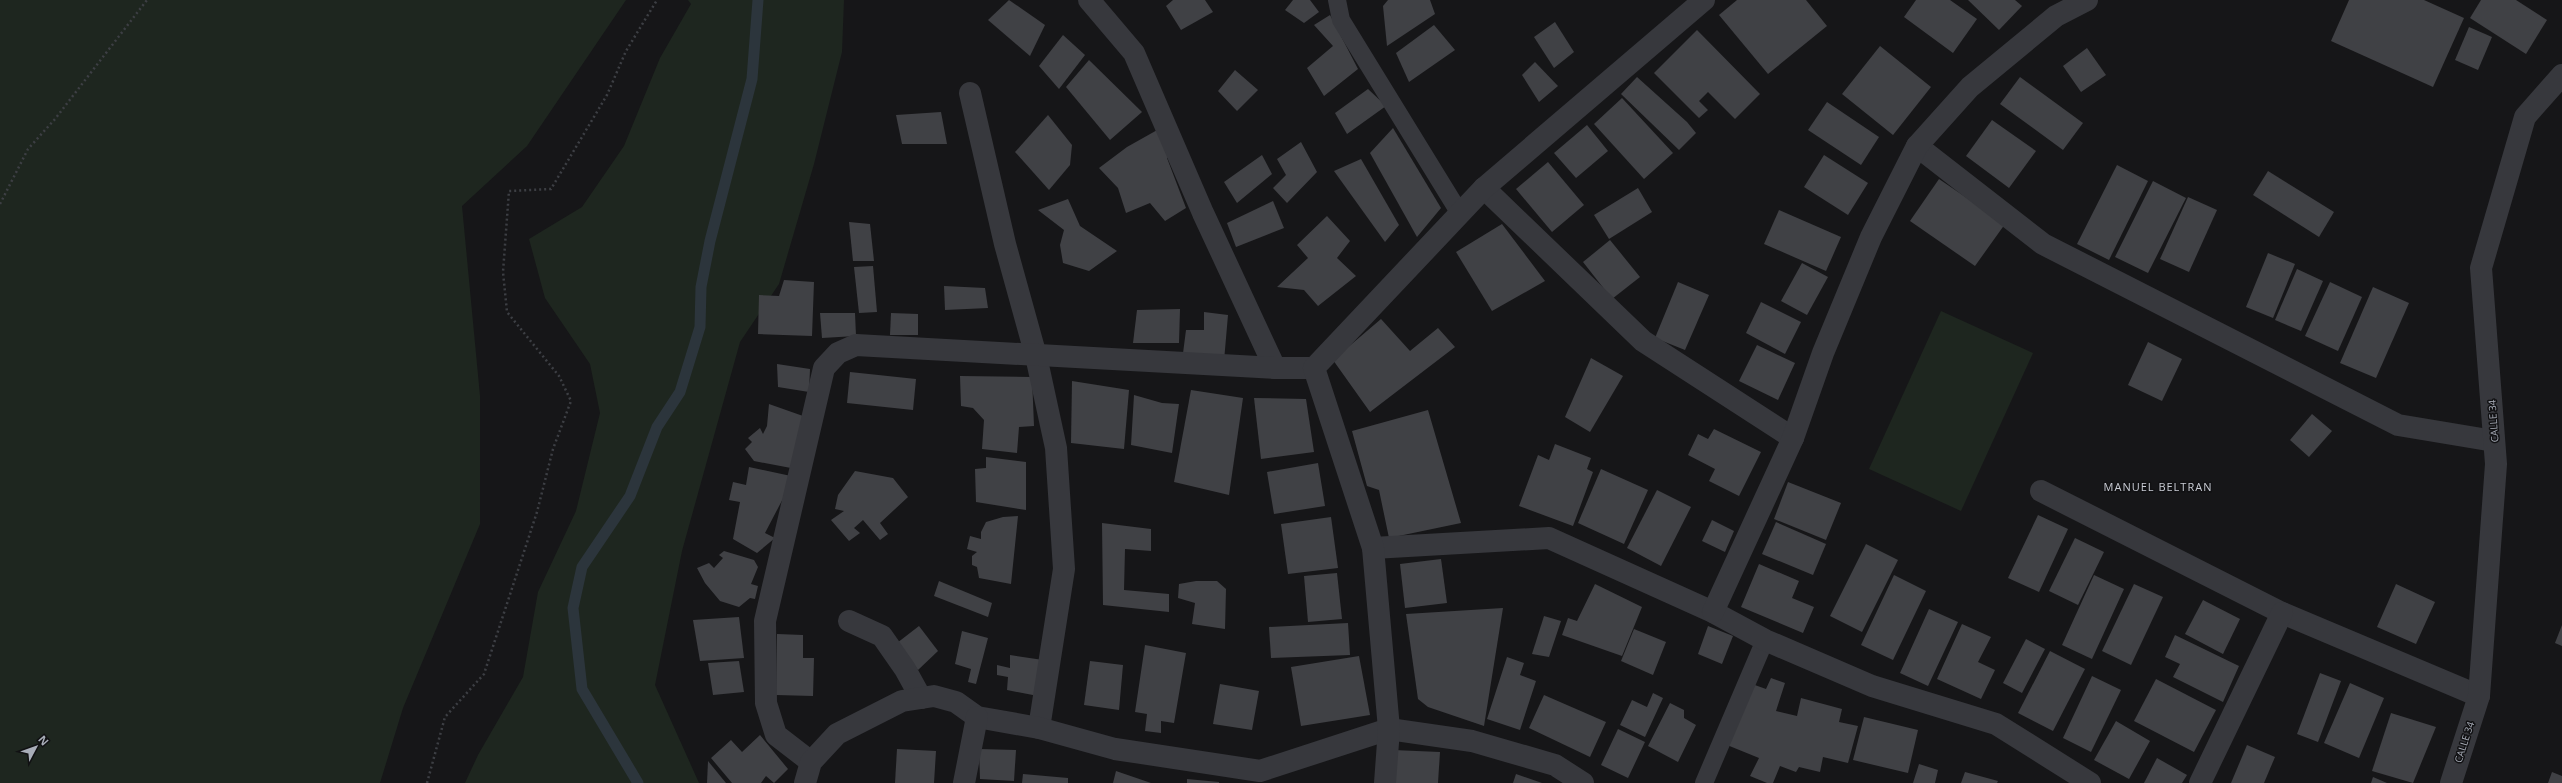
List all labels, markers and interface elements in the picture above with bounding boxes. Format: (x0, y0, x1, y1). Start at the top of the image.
street label: CALLE 34 (2485, 399, 2501, 443)
district label: MANUEL BELTRAN (2104, 479, 2212, 494)
street label: CALLE 34 (2451, 719, 2477, 764)
north arrow (16, 727, 56, 767)
text: N (35, 732, 53, 748)

